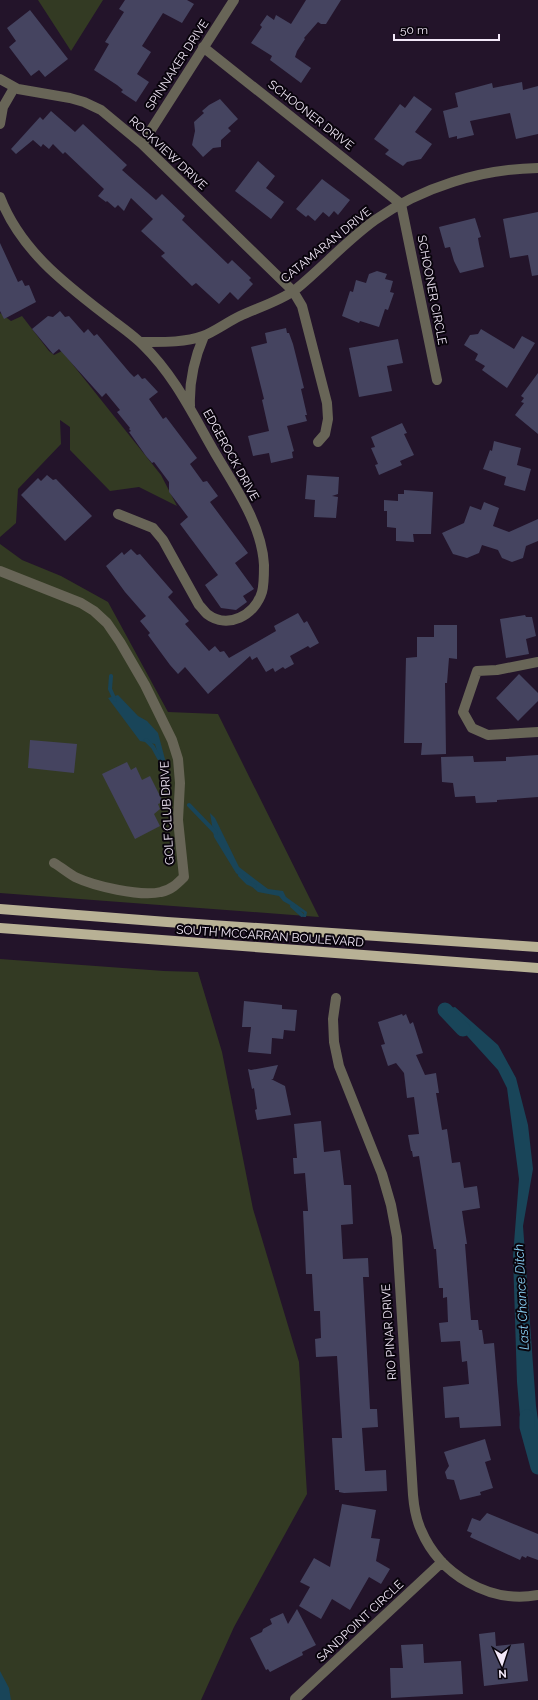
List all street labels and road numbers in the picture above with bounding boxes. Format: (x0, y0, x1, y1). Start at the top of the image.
street label: SPINNAKER DRIVE (142, 17, 212, 113)
street label: SCHOONER DRIVE (265, 77, 357, 153)
street label: ROCKVIEW DRIVE (126, 113, 210, 193)
street label: CATAMARAN DRIVE (278, 204, 374, 286)
street label: SCHOONER CIRCLE (414, 234, 450, 346)
street label: EDGEROCK DRIVE (200, 407, 262, 503)
street label: GOLF CLUB DRIVE (157, 761, 177, 865)
street label: SOUTH MCCARRAN BOULEVARD (176, 922, 365, 950)
street label: RIO PINAR DRIVE (379, 1283, 399, 1381)
street label: SANDPOINT CIRCLE (314, 1577, 406, 1665)

